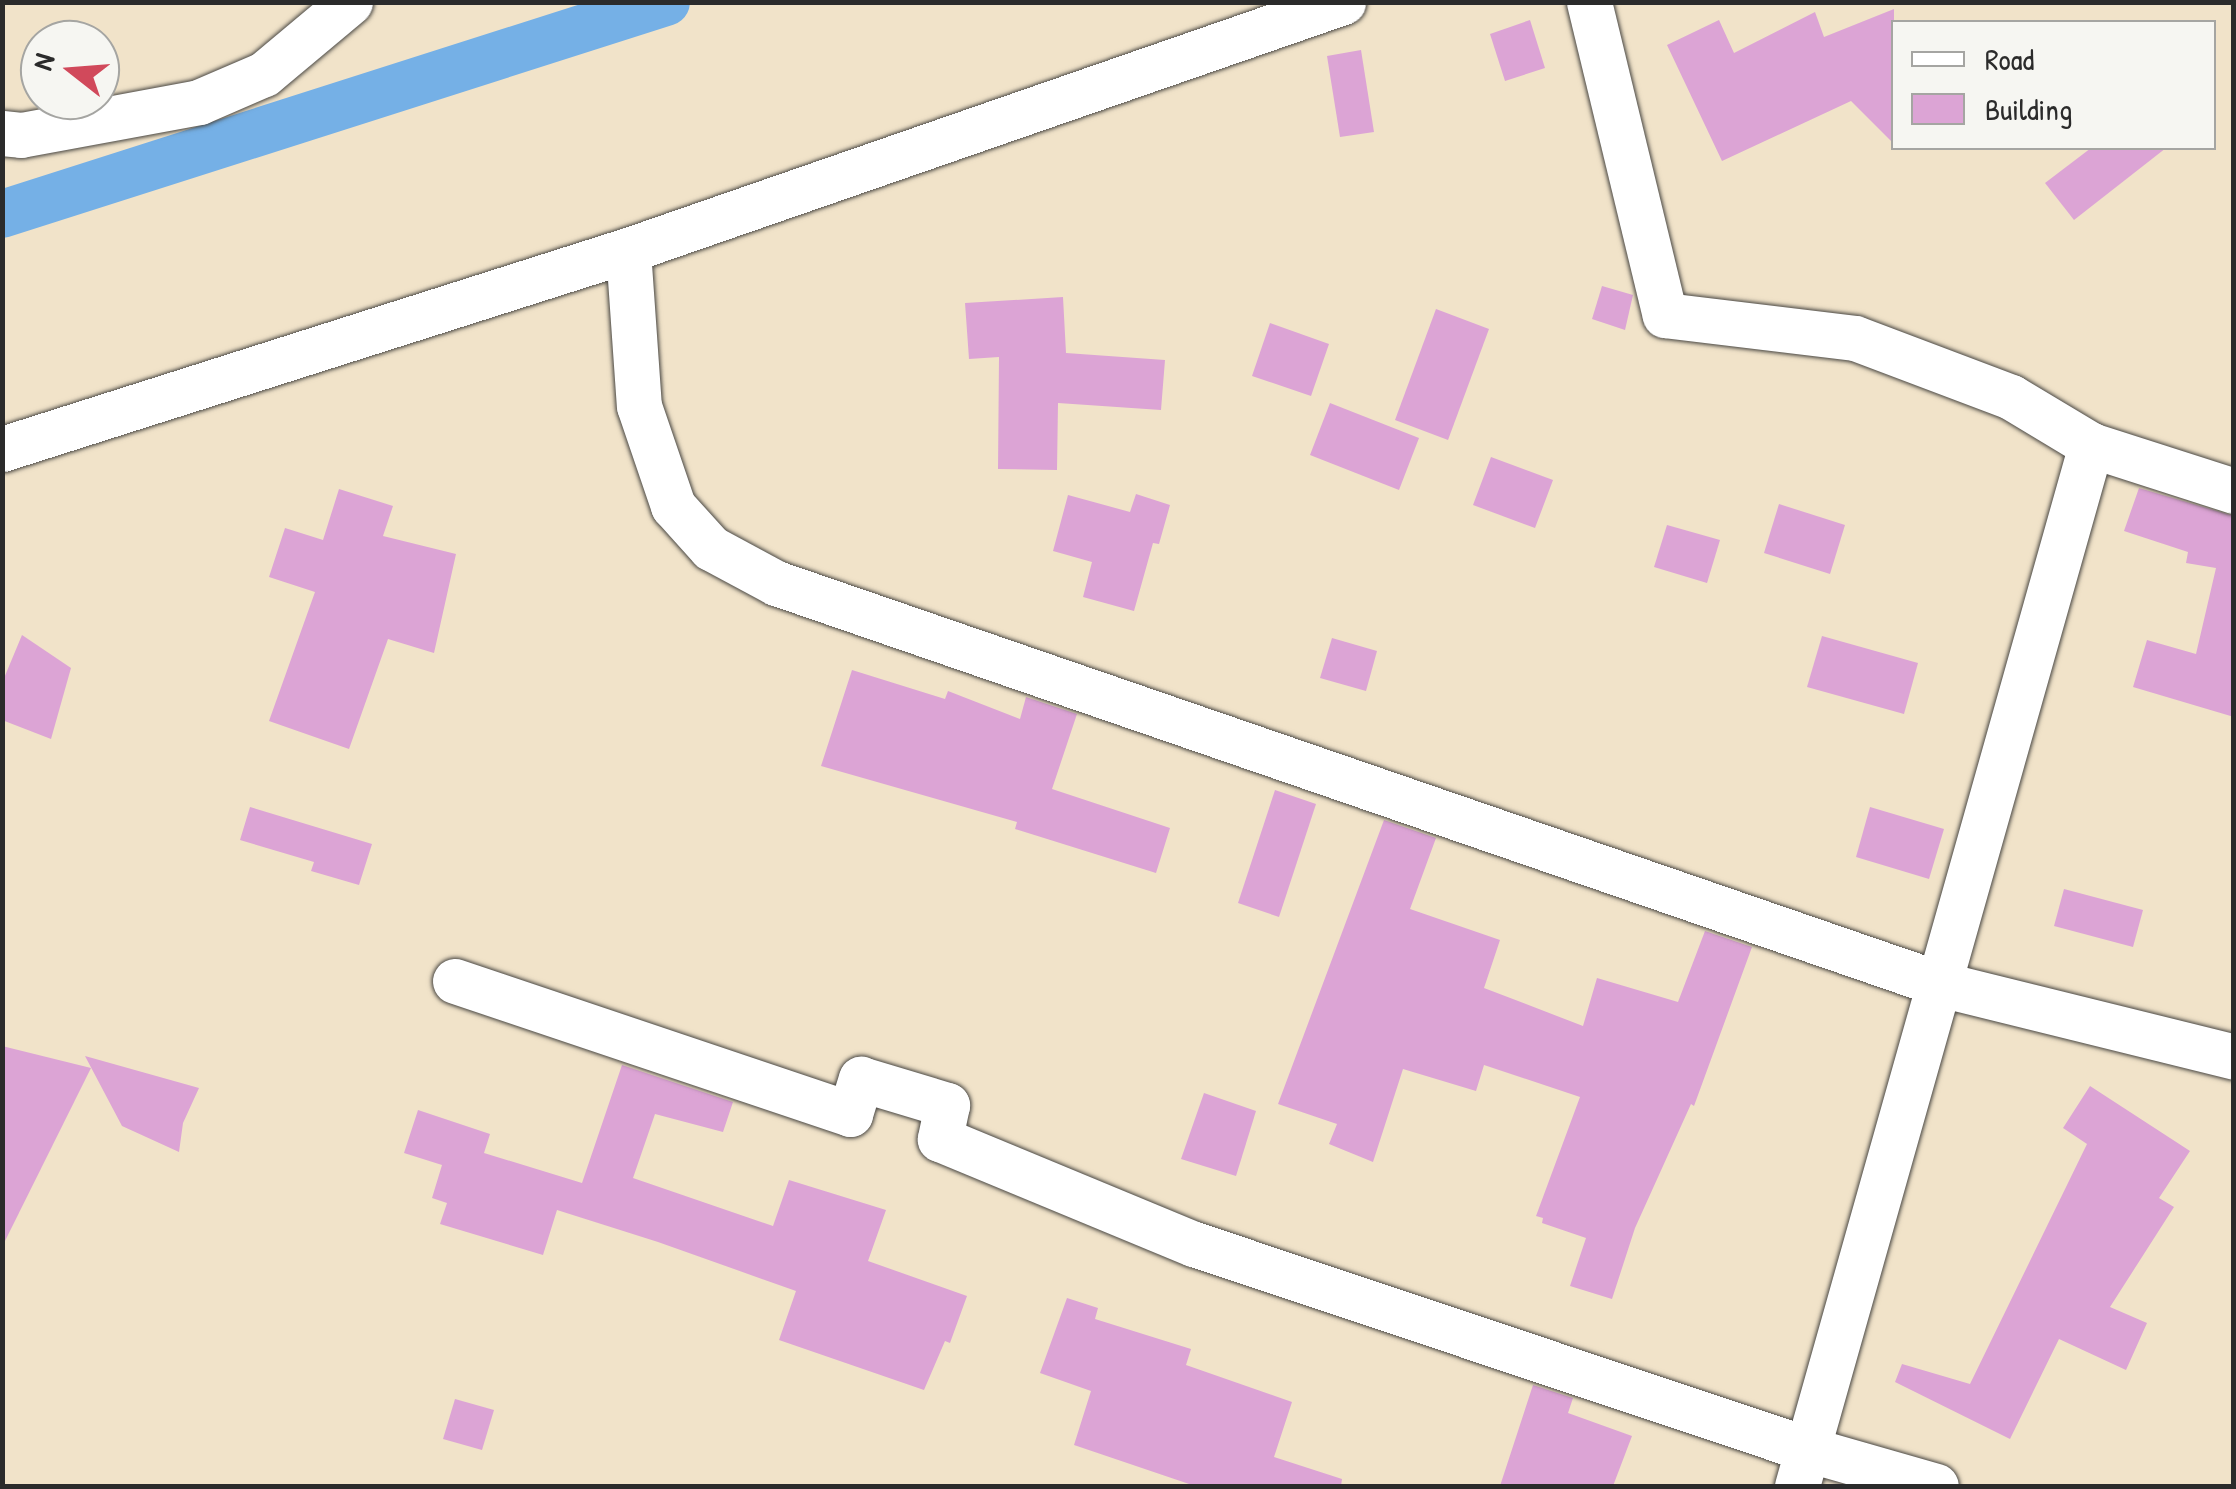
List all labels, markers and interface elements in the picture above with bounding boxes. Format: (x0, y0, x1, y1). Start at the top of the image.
north arrow (20, 20, 120, 120)
legend (1891, 20, 2216, 150)
text: Road (1985, 39, 2034, 79)
text: N (23, 49, 64, 74)
text: Building (1985, 89, 2072, 129)

